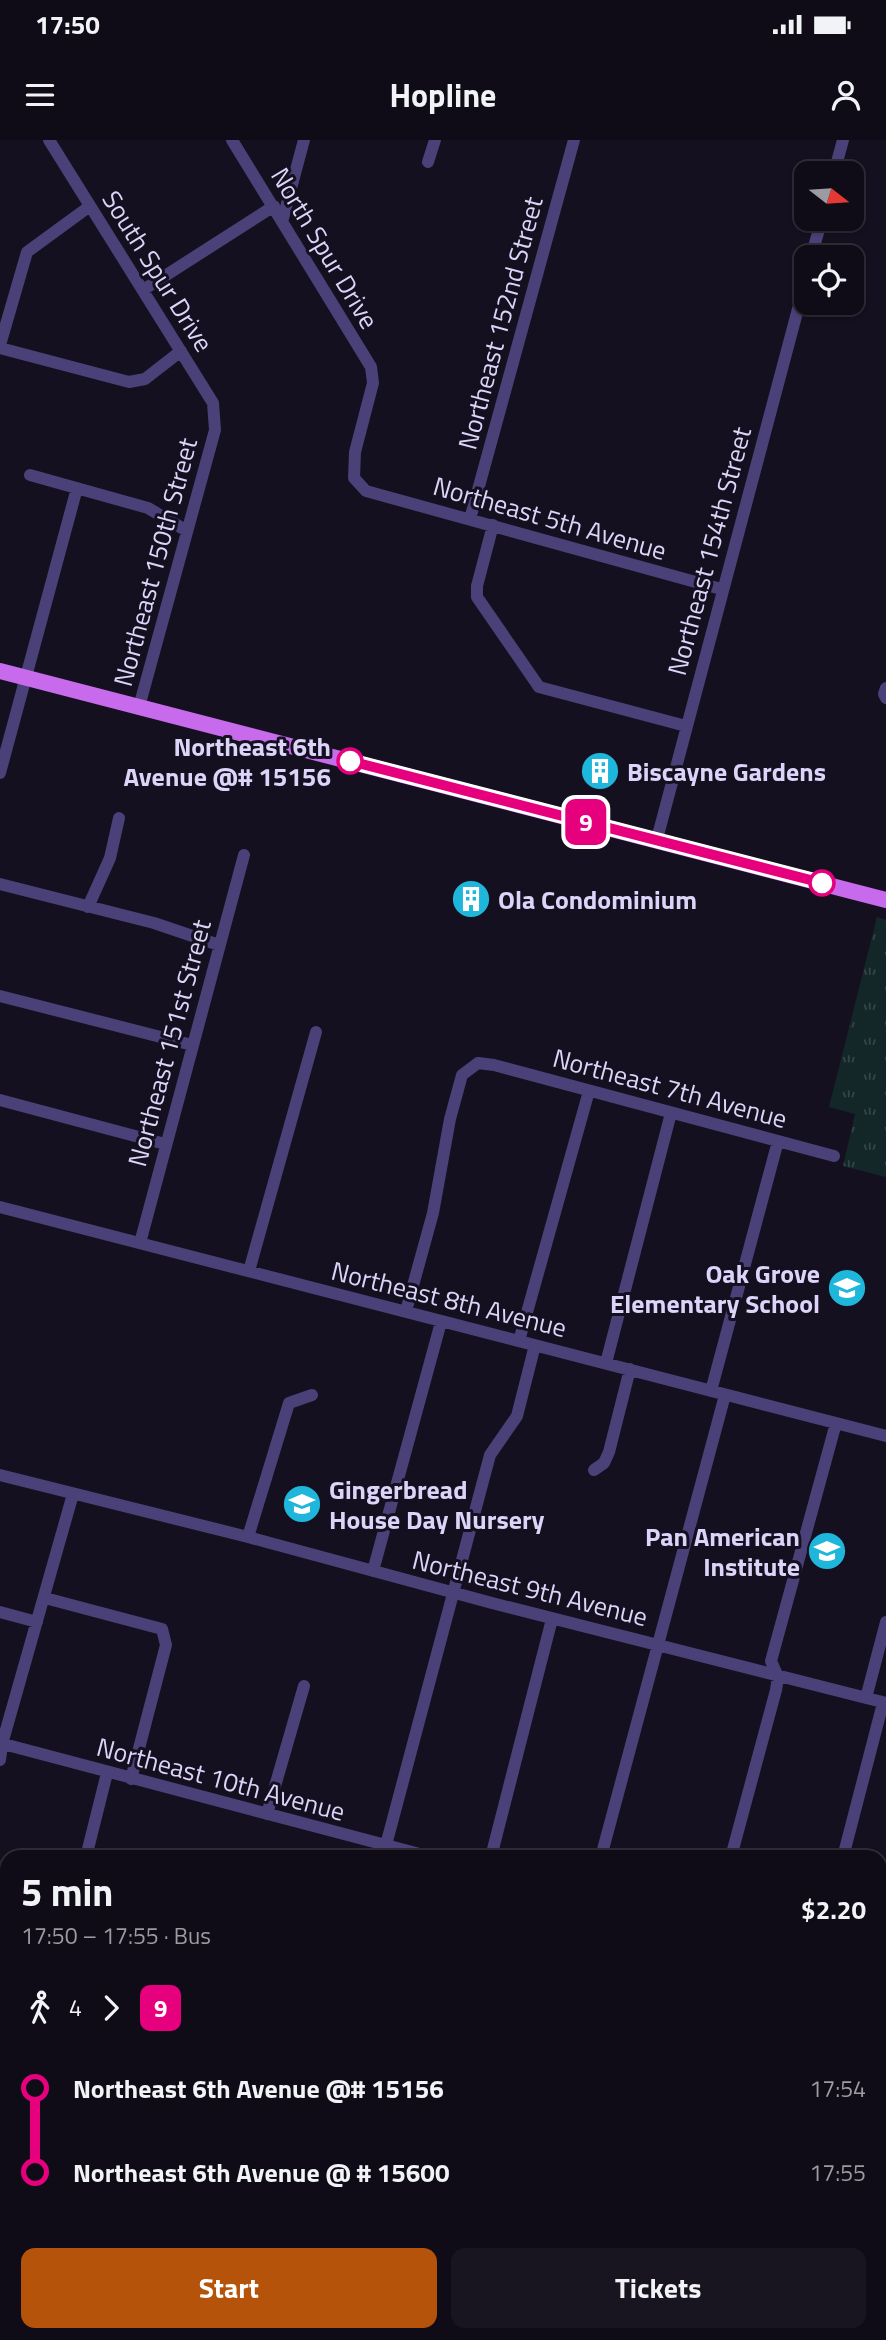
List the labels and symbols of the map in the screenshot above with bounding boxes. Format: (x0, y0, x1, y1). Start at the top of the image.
street label: North Spur Drive (261, 160, 389, 336)
north arrow (794, 161, 864, 231)
street label: South Spur Drive (93, 183, 223, 359)
street label: Northeast 152nd Street (447, 192, 553, 454)
street label: Northeast 154th Street (657, 422, 761, 680)
street label: Northeast 150th Street (103, 433, 207, 691)
street label: Northeast 5th Avenue (429, 466, 671, 570)
place label: Northeast 6th Avenue @# 15156 (124, 727, 331, 796)
marker: Northeast 6th Avenue @# 15156 (337, 748, 363, 774)
building icon: Biscayne Gardens (579, 750, 621, 792)
place label: Biscayne Gardens (627, 752, 826, 791)
line badge: 9 (563, 799, 609, 845)
unlabelled marker (809, 870, 835, 896)
building icon: Ola Condominium (450, 878, 492, 920)
place label: Ola Condominium (498, 880, 697, 919)
street label: Northeast 151st Street (117, 915, 221, 1171)
street label: Northeast 7th Avenue (549, 1038, 791, 1138)
street label: Northeast 8th Avenue (327, 1251, 571, 1347)
place label: Oak Grove Elementary School (610, 1254, 820, 1323)
school or university icon: Oak Grove Elementary School (826, 1267, 868, 1309)
place label: Gingerbread House Day Nursery (329, 1470, 545, 1539)
school or university icon: Gingerbread House Day Nursery (281, 1483, 323, 1525)
place label: Pan American Institute (645, 1517, 800, 1586)
school or university icon: Pan American Institute (806, 1530, 848, 1572)
street label: Northeast 9th Avenue (408, 1540, 652, 1636)
street label: Northeast 10th Avenue (93, 1727, 349, 1831)

